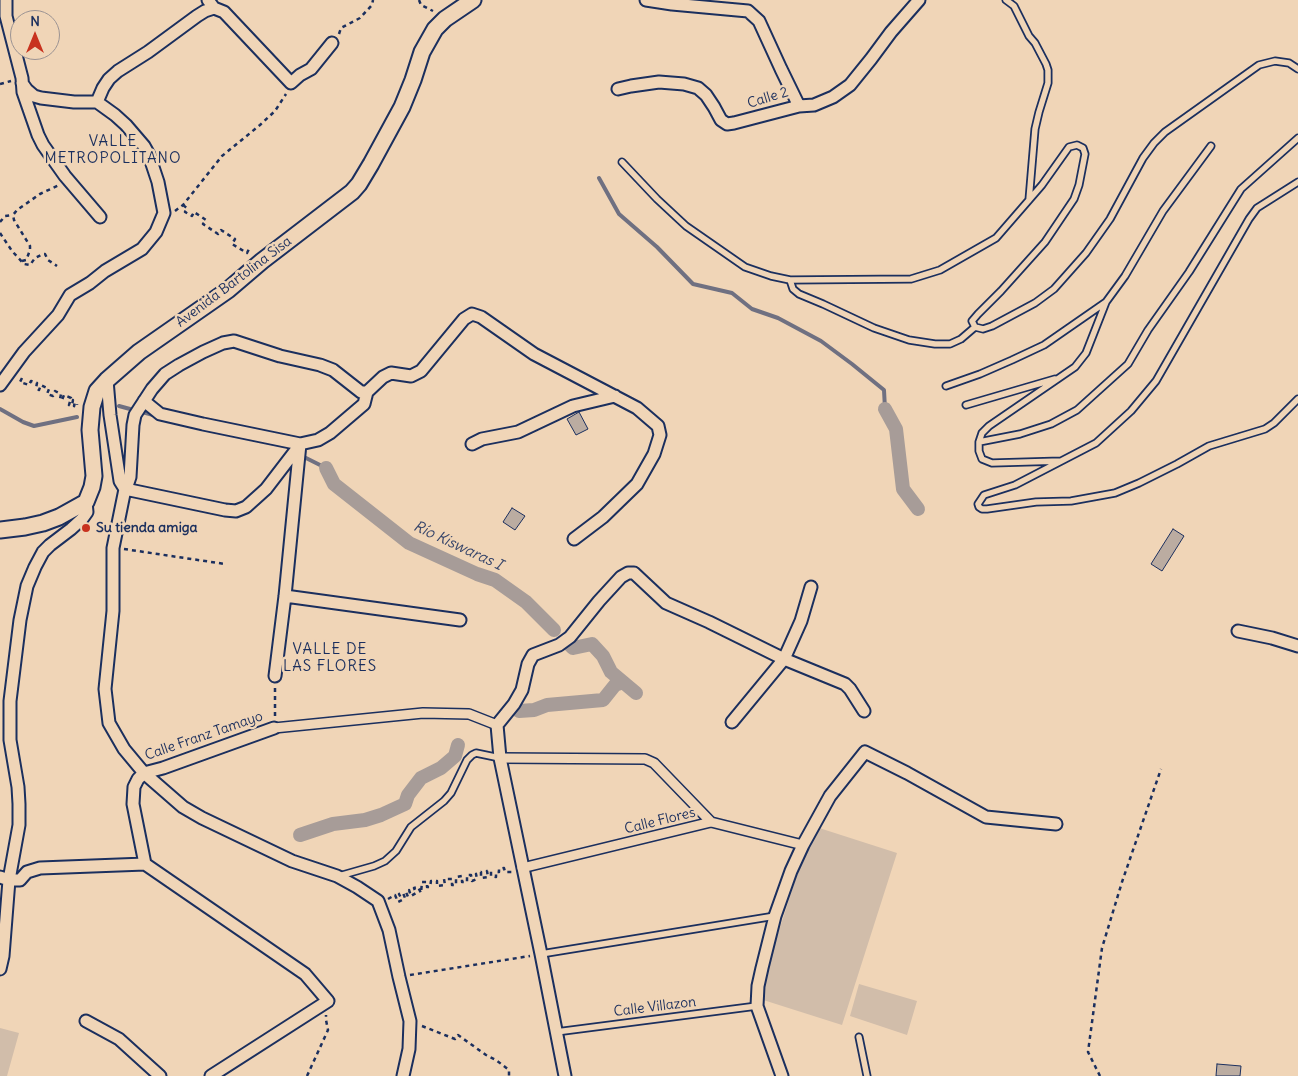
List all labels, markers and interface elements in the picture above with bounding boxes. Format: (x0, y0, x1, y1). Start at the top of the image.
north arrow (10, 10, 60, 60)
text: N (30, 12, 40, 30)
street label: Calle 2 (746, 84, 790, 112)
district label: VALLE METROPOLITANO (43, 133, 183, 168)
street label: Avenida Bartolina Sisa (173, 233, 295, 331)
water label: Río Kiswaras I (411, 518, 505, 574)
place label: Su tienda amiga (96, 520, 198, 536)
marker: Su tienda amiga (80, 522, 92, 534)
district label: VALLE DE LAS FLORES (282, 641, 378, 676)
street label: Calle Franz Tamayo (143, 708, 265, 764)
street label: Calle Flores (623, 804, 697, 838)
street label: Calle Villazon (613, 994, 697, 1020)

